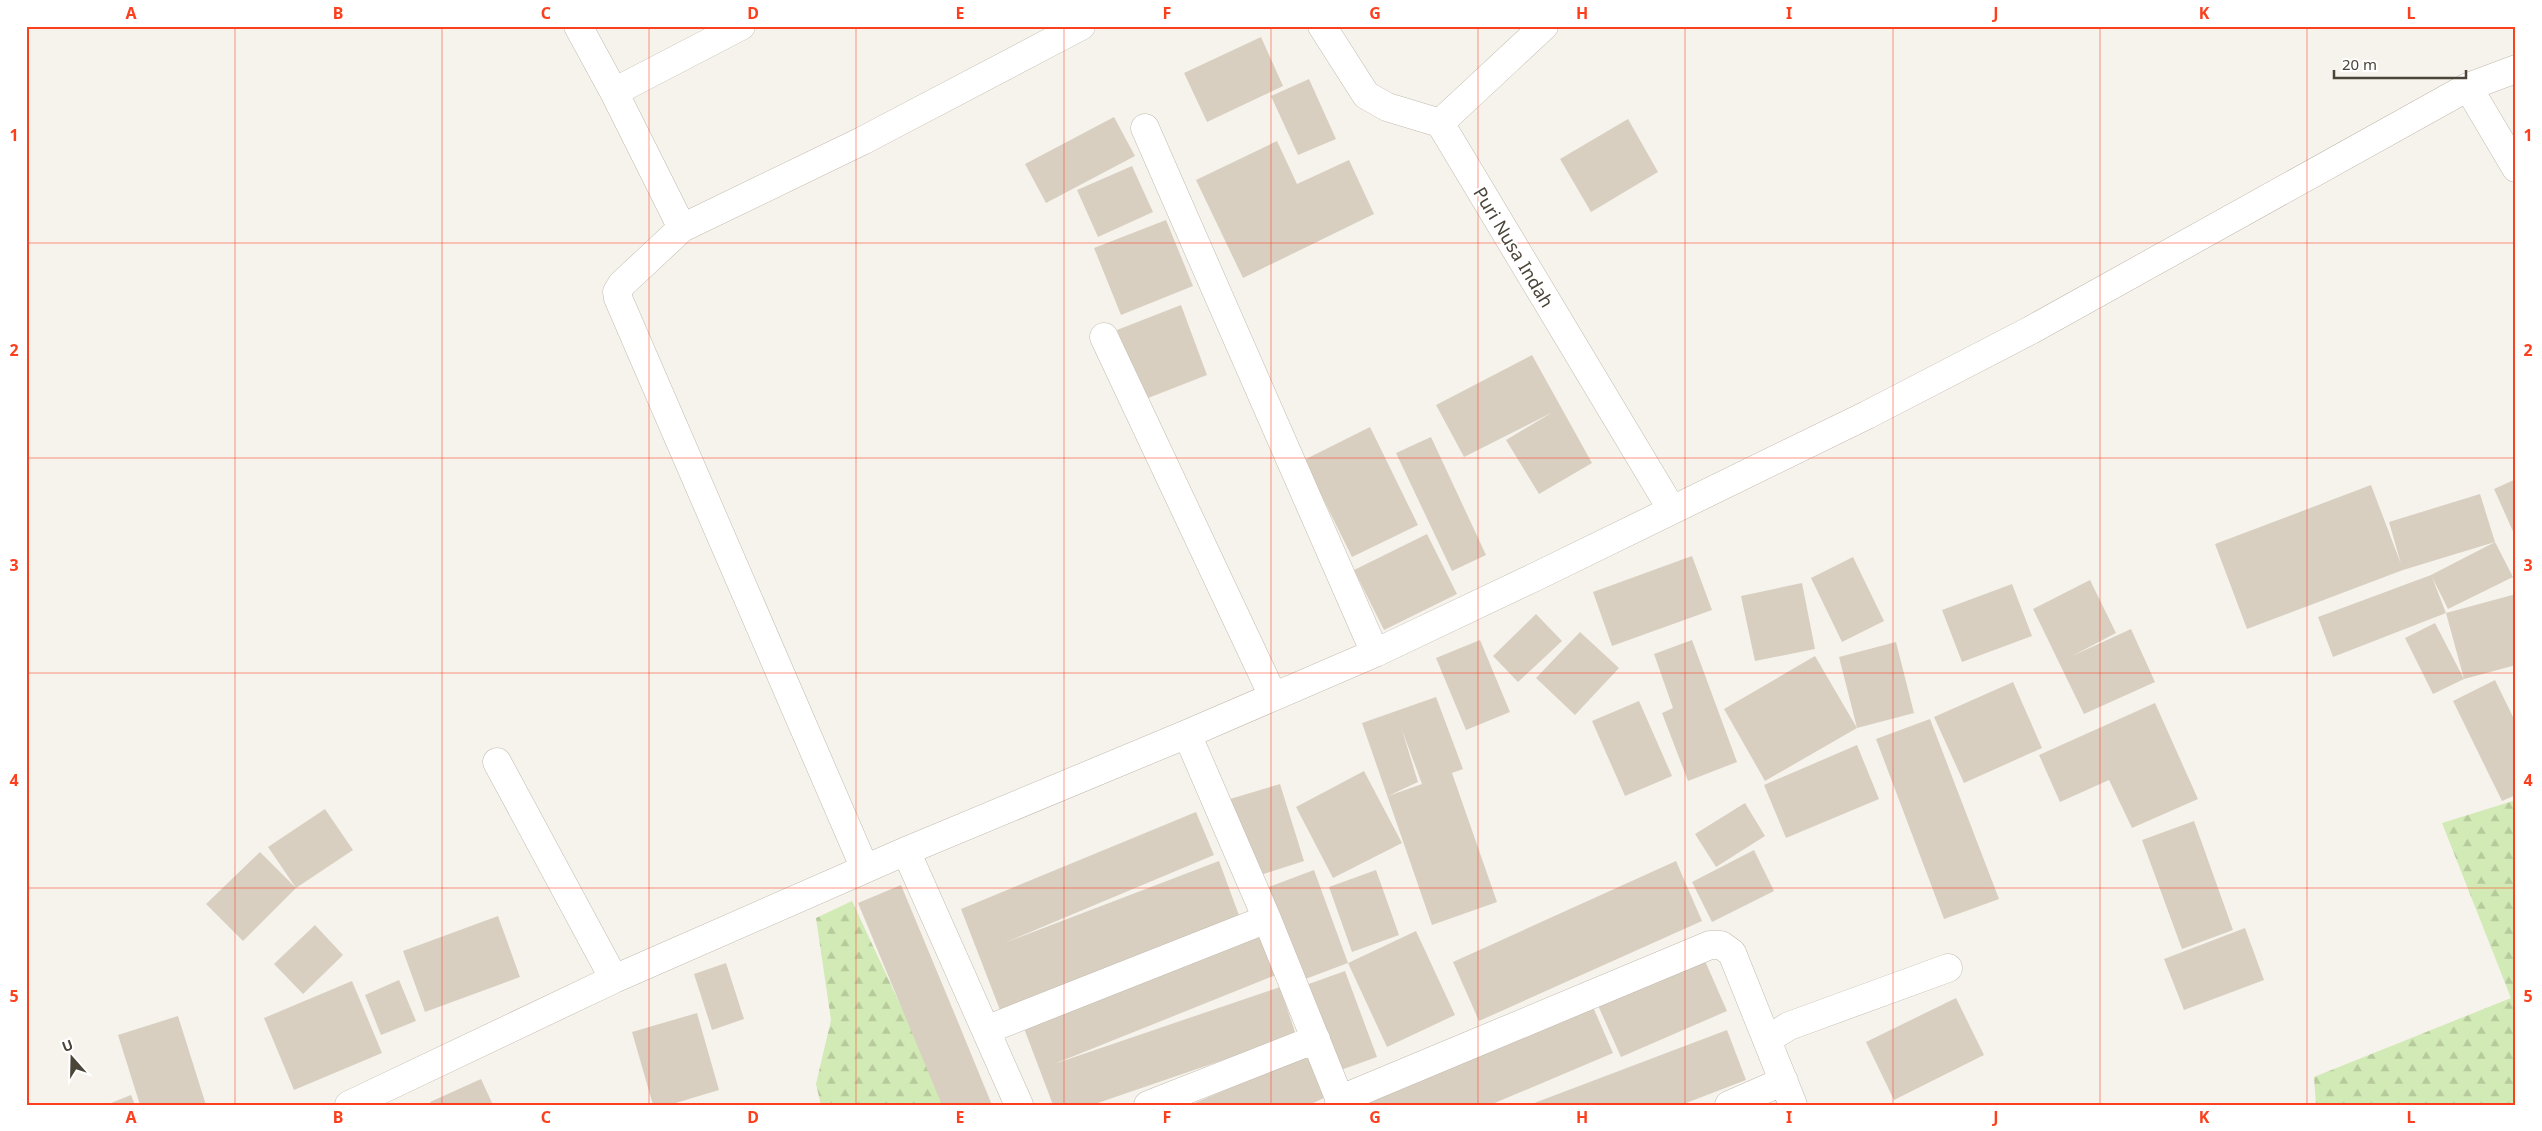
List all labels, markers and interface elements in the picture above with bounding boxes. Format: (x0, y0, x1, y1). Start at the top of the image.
text: A (125, 2, 137, 24)
text: B (333, 2, 343, 24)
text: C (541, 2, 551, 24)
text: D (747, 2, 759, 24)
text: E (956, 2, 965, 24)
text: F (1163, 2, 1171, 24)
text: G (1369, 2, 1381, 24)
text: H (1576, 2, 1588, 24)
text: I (1786, 2, 1792, 24)
text: J (1991, 2, 1999, 24)
text: K (2199, 2, 2210, 24)
text: L (2407, 2, 2416, 24)
scale bar (2334, 48, 2467, 80)
text: 20 m (2342, 54, 2377, 74)
text: 1 (9, 124, 19, 146)
text: 1 (2523, 124, 2533, 146)
street label: Puri Nusa Indah (1469, 182, 1559, 312)
text: 2 (9, 339, 19, 361)
text: 2 (2523, 339, 2533, 361)
text: 3 (9, 554, 19, 576)
text: 3 (2523, 554, 2533, 576)
text: 4 (9, 769, 19, 791)
text: 4 (2523, 769, 2533, 791)
text: 5 (9, 985, 19, 1007)
text: 5 (2523, 985, 2533, 1007)
north arrow (48, 1034, 98, 1084)
text: U (59, 1035, 76, 1056)
text: A (125, 1106, 137, 1128)
text: B (333, 1106, 343, 1128)
text: C (541, 1106, 551, 1128)
text: D (747, 1106, 759, 1128)
text: E (956, 1106, 965, 1128)
text: F (1163, 1106, 1171, 1128)
text: G (1369, 1106, 1381, 1128)
text: H (1576, 1106, 1588, 1128)
text: I (1786, 1106, 1792, 1128)
text: J (1991, 1106, 1999, 1128)
text: K (2199, 1106, 2210, 1128)
text: L (2407, 1106, 2416, 1128)

